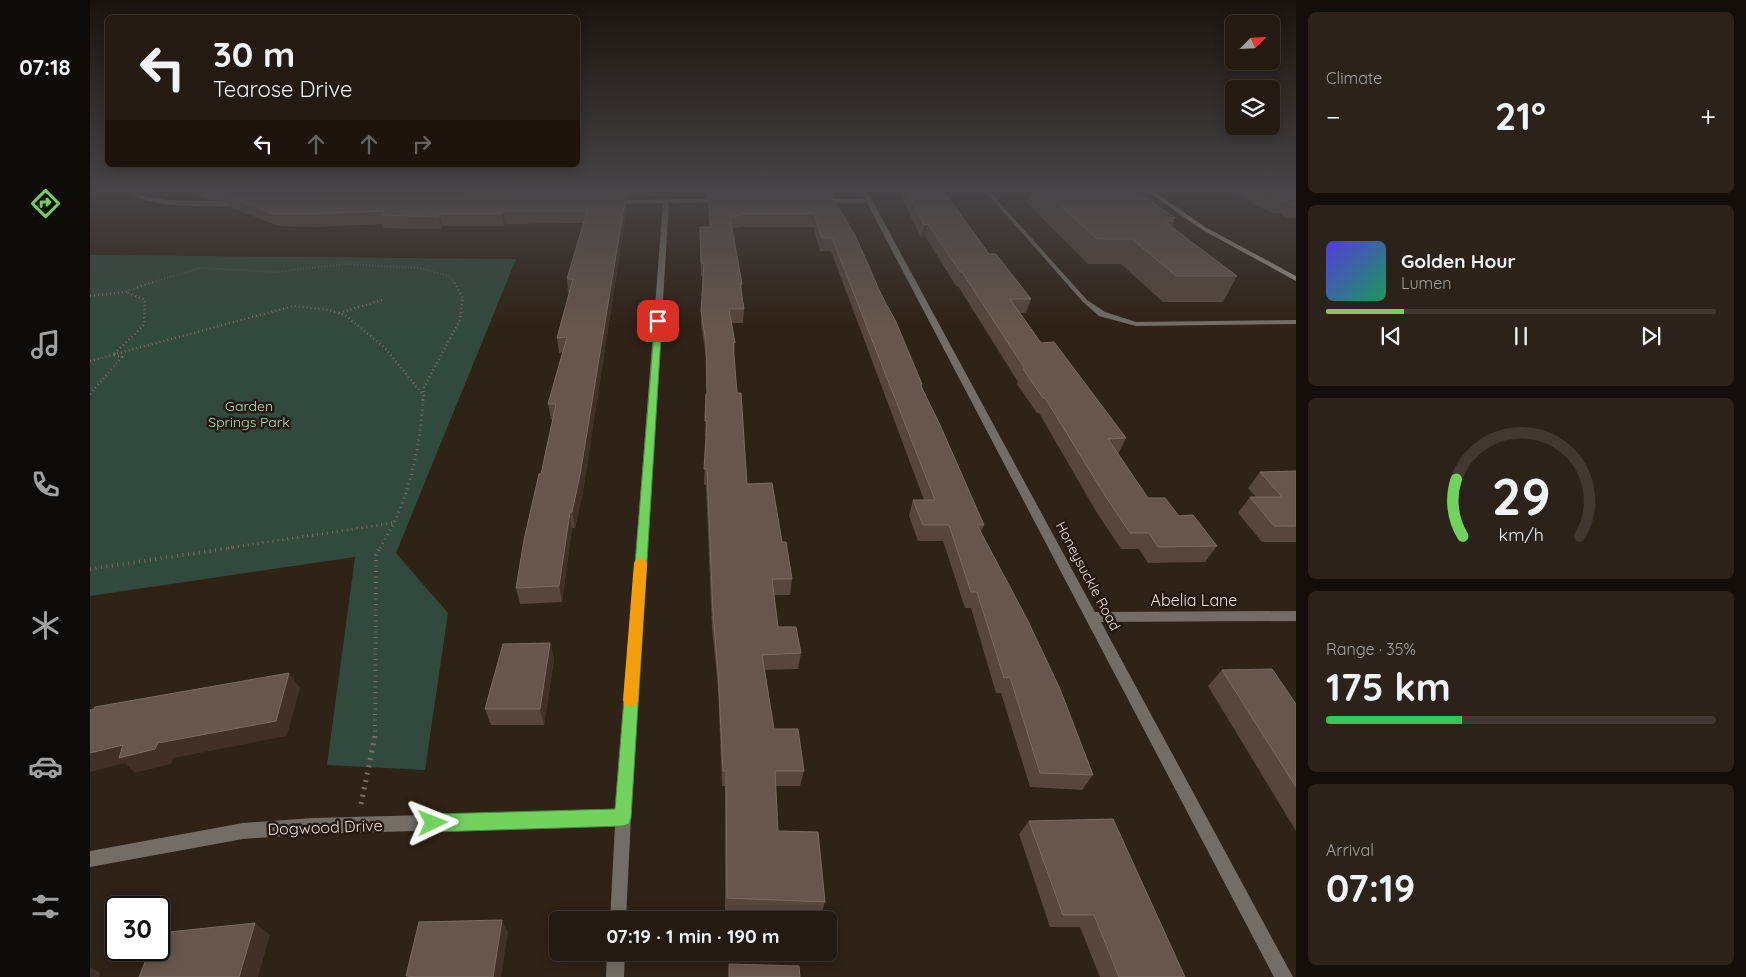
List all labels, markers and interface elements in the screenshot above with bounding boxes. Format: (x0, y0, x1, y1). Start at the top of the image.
north arrow (1225, 15, 1280, 70)
map controls (1225, 15, 1280, 135)
text: 30 m (213, 32, 295, 76)
icon: left (130, 35, 195, 100)
text: 07:18 (19, 53, 71, 81)
text: Climate (1326, 68, 1382, 88)
text: Tearose Drive (213, 75, 352, 103)
button: layers (1225, 80, 1280, 135)
text: 21° (1495, 92, 1546, 140)
text: − (1326, 99, 1341, 134)
text: + (1700, 99, 1716, 134)
icon: left (249, 130, 277, 158)
icon: ahead (302, 130, 330, 158)
icon: ahead (355, 130, 383, 158)
icon: right (408, 130, 436, 158)
icon: directions (28, 186, 63, 221)
text: Golden Hour (1401, 249, 1516, 273)
text: Lumen (1401, 273, 1452, 293)
pin (637, 300, 679, 342)
icon: arrive (644, 307, 672, 335)
icon: previous (1377, 322, 1405, 350)
icon: pause (1507, 322, 1535, 350)
icon: next (1637, 322, 1665, 350)
icon: music (28, 327, 63, 362)
park label: Garden Springs Park (208, 397, 290, 431)
text: 29 (1491, 463, 1551, 528)
icon: phone (28, 467, 63, 502)
street label: Honeysuckle Road (1052, 518, 1124, 634)
text: km/h (1498, 523, 1544, 545)
street label: Abelia Lane (1151, 590, 1237, 610)
icon: climate (28, 608, 63, 643)
text: Range · 35% (1326, 639, 1416, 659)
text: 175 km (1326, 663, 1451, 711)
icon: car (28, 749, 63, 784)
position arrow (406, 796, 458, 848)
street label: Dogwood Drive (267, 815, 383, 839)
text: Arrival (1326, 840, 1374, 860)
text: 07:19 (1326, 864, 1415, 912)
icon: filters (28, 889, 63, 924)
speed limit sign: 30 (105, 896, 170, 961)
text: 07:19 · 1 min · 190 m (606, 924, 780, 948)

